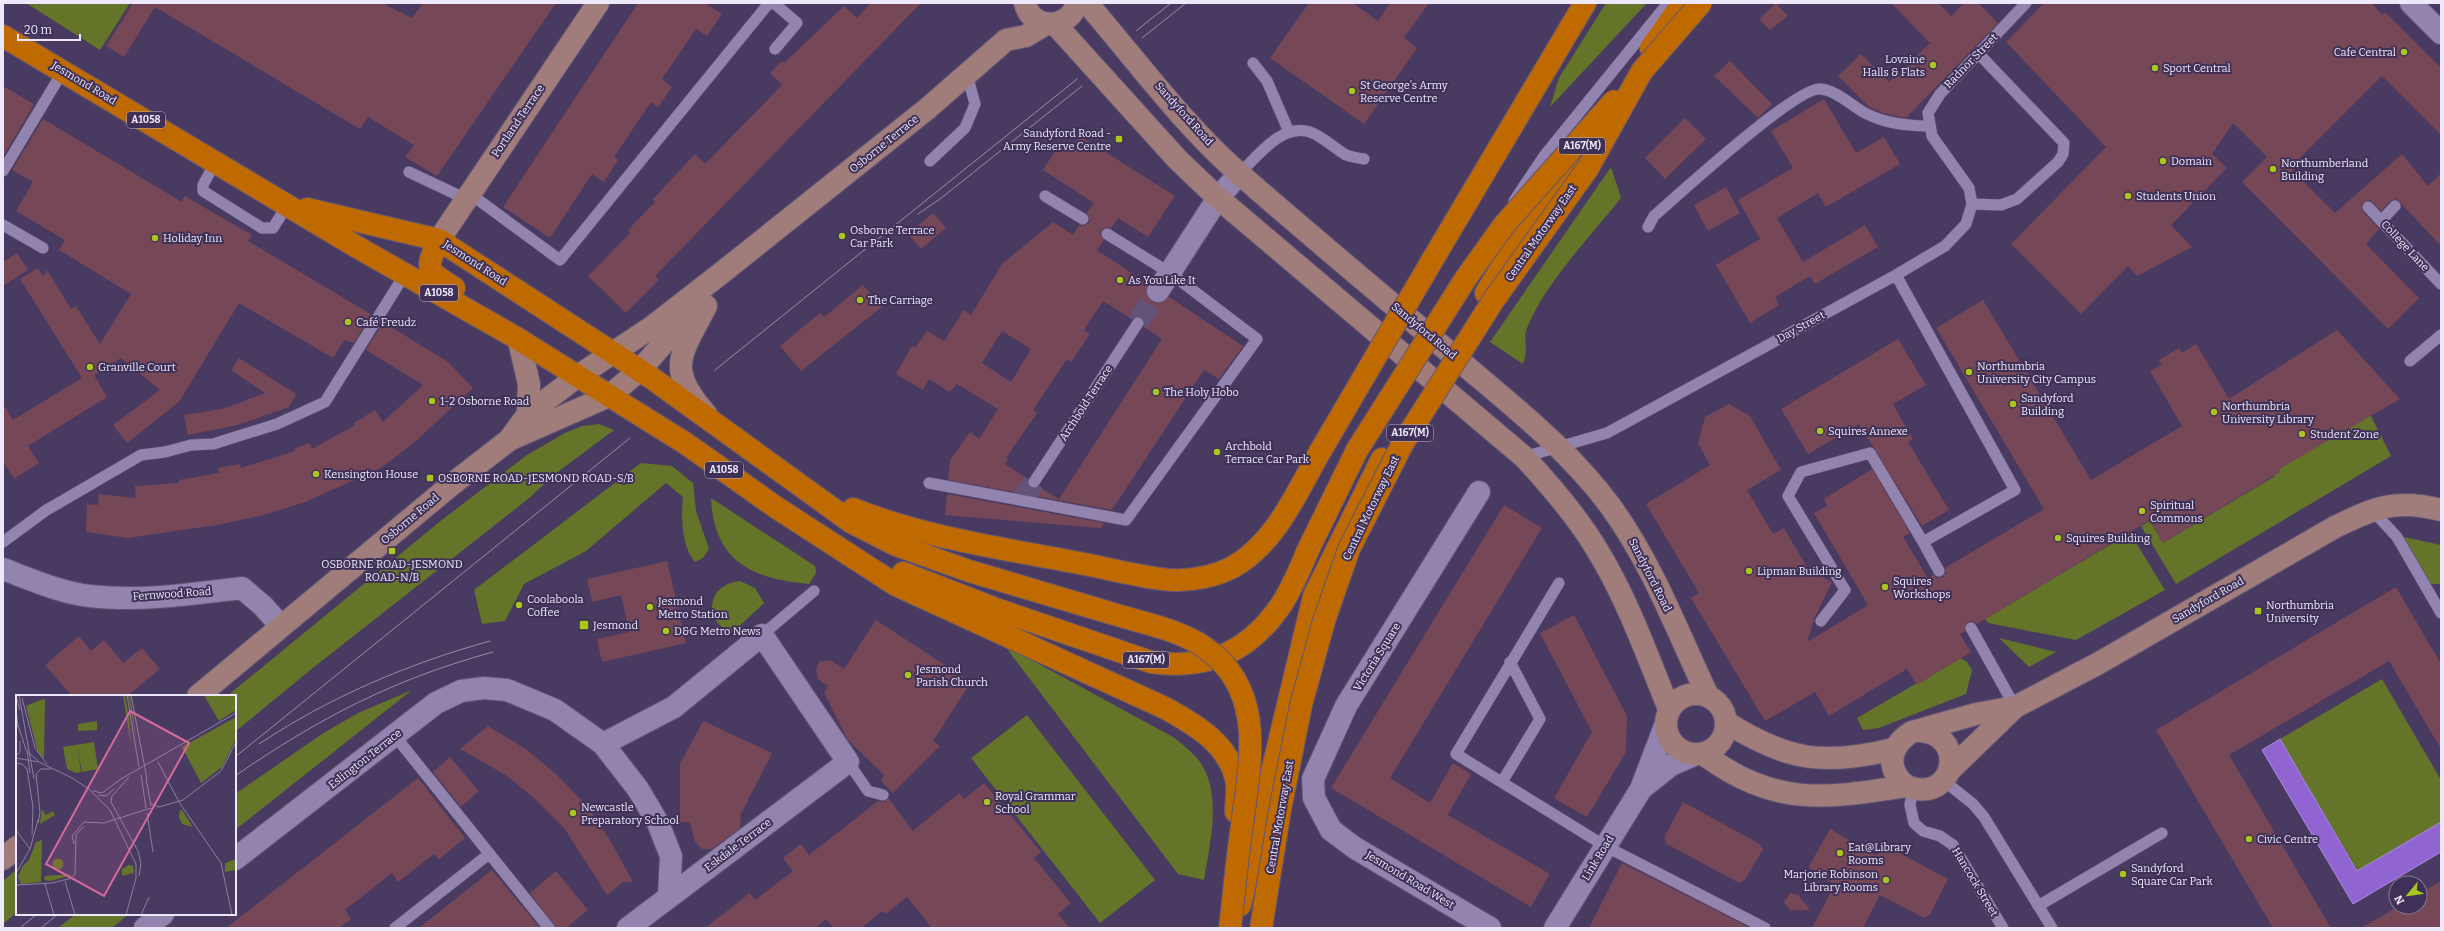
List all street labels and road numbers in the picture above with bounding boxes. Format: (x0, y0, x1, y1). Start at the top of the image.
street label: Radnor Street (1942, 31, 2000, 91)
street label: Jesmond Road (48, 58, 119, 108)
street label: Sandyford Road (1152, 80, 1216, 149)
street label: Portland Terrace (489, 82, 547, 160)
road number: A1058 (127, 112, 165, 128)
street label: Osborne Terrace (847, 112, 921, 176)
road number: A167(M) (1559, 138, 1605, 154)
street label: Central Motorway East (1503, 182, 1579, 284)
street label: College Lane (2378, 218, 2432, 274)
street label: Jesmond Road (440, 237, 510, 289)
road number: A1058 (420, 285, 458, 301)
street label: Sandyford Road (1389, 300, 1459, 362)
street label: Day Street (1775, 309, 1827, 345)
street label: Archbold Terrace (1057, 363, 1115, 443)
road number: A167(M) (1387, 425, 1433, 441)
street label: Central Motorway East (1340, 454, 1402, 562)
road number: A1058 (705, 462, 743, 478)
street label: Osborne Road (378, 491, 442, 547)
street label: Sandyford Road (1626, 536, 1674, 614)
street label: Sandyford Road (2170, 574, 2247, 626)
street label: Fernwood Road (132, 585, 212, 603)
street label: Victoria Square (1351, 620, 1403, 694)
road number: A167(M) (1123, 652, 1169, 668)
street label: Eslington Terrace (326, 726, 404, 792)
street label: Central Motorway East (1264, 759, 1296, 875)
street label: Eskdale Terrace (702, 816, 774, 874)
street label: Link Road (1579, 833, 1617, 883)
street label: Hancock Street (1949, 845, 2001, 919)
street label: Jesmond Road West (1362, 848, 1457, 912)

